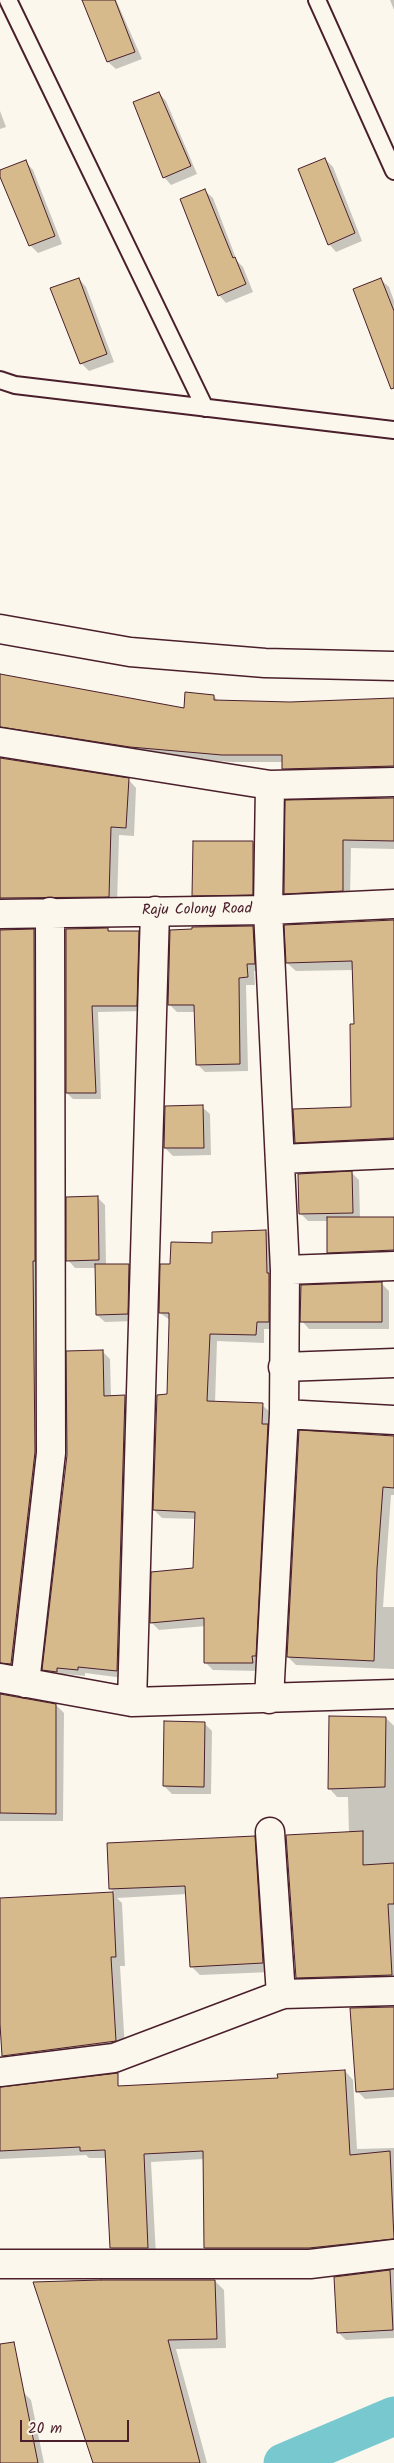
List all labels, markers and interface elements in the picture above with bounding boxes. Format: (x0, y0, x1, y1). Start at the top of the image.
street label: Raju Colony Road (142, 901, 252, 921)
scale bar (22, 2410, 131, 2442)
text: 20 m (28, 2417, 62, 2441)

